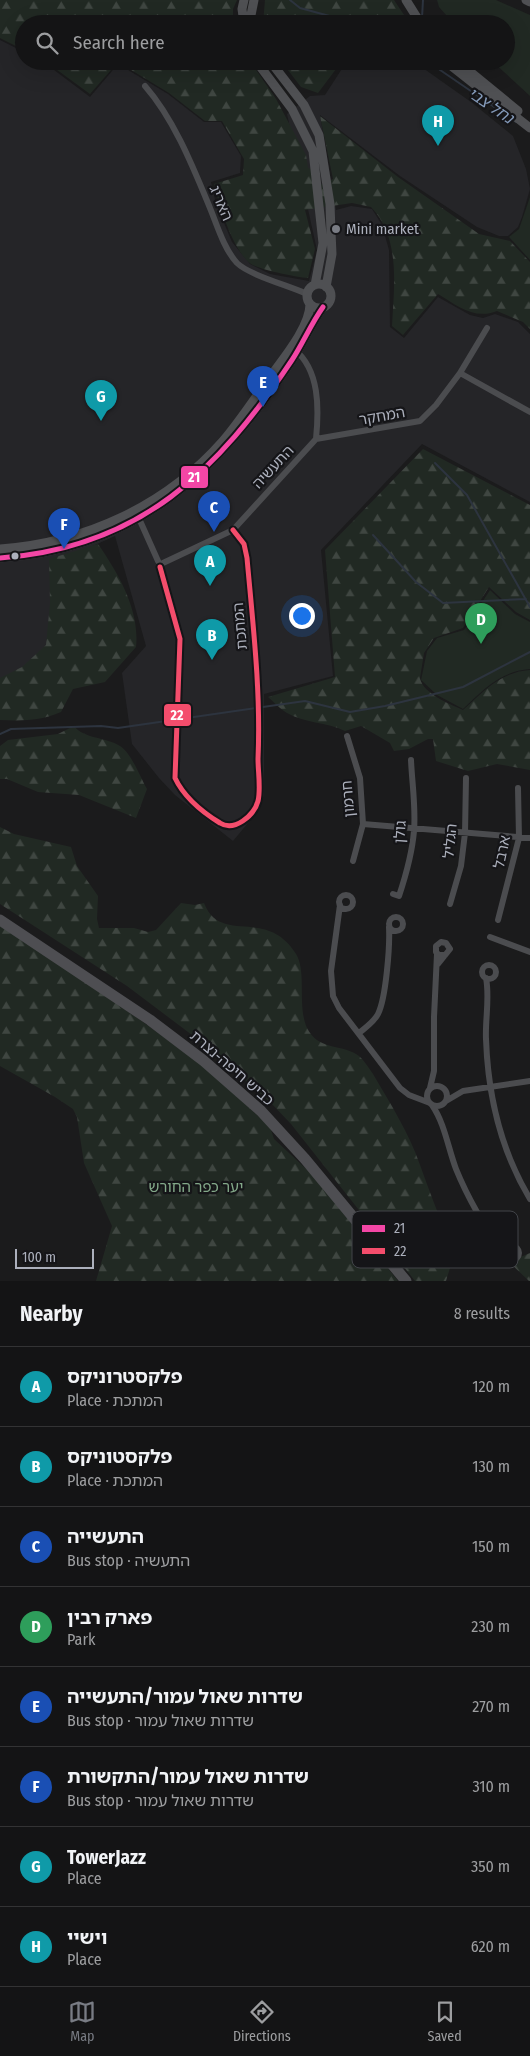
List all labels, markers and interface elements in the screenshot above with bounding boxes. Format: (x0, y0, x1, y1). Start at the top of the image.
search box (15, 15, 515, 70)
icon: search (33, 29, 61, 57)
text: Search here (73, 31, 165, 54)
water label: נחל צבי (464, 83, 518, 128)
pin: H (422, 105, 454, 146)
street label: האריג (206, 183, 236, 223)
place label: Mini market (346, 220, 419, 238)
marker: Mini market (330, 223, 342, 235)
pin: E (247, 366, 279, 407)
pin: G (85, 380, 117, 421)
street label: המחקר (358, 403, 406, 429)
street label: התעשיה (249, 442, 297, 492)
line badge: 21 (180, 465, 209, 489)
text: 21 (187, 469, 200, 486)
pin: C (198, 491, 230, 532)
pin: F (48, 508, 80, 549)
pin: A (194, 545, 226, 586)
unlabelled marker (10, 551, 20, 561)
street label: המתכת (229, 602, 251, 650)
your location (289, 603, 315, 629)
pin: D (465, 603, 497, 644)
pin: B (196, 619, 228, 660)
line badge: 22 (163, 703, 192, 727)
text: 22 (170, 707, 184, 724)
street label: חרמון (337, 780, 359, 818)
street label: גולן (390, 820, 410, 844)
street label: הגליל (439, 823, 461, 859)
street label: ארבל (490, 834, 514, 870)
street label: כביש חיפה-נצרת (186, 1027, 278, 1109)
park label: יער כפר החורש (149, 1178, 243, 1196)
legend (352, 1211, 518, 1268)
text: 21 (394, 1220, 405, 1237)
text: 22 (394, 1243, 406, 1260)
scale bar (15, 1246, 94, 1269)
text: 100 m (22, 1249, 56, 1266)
text: Nearby (20, 1301, 82, 1327)
text: 8 results (454, 1304, 510, 1323)
text: פלקסטרוניקס (67, 1365, 183, 1388)
text: A (32, 1377, 40, 1396)
text: 120 m (472, 1377, 510, 1396)
text: Place · המתכת (67, 1391, 163, 1410)
text: פלקסטוניקס (67, 1445, 172, 1468)
text: B (32, 1457, 40, 1476)
text: 130 m (472, 1457, 510, 1476)
text: Place · המתכת (67, 1471, 163, 1490)
text: התעשייה (67, 1525, 144, 1548)
text: C (32, 1537, 40, 1556)
text: 150 m (472, 1537, 510, 1556)
text: Bus stop · התעשיה (67, 1551, 190, 1570)
text: פארק רבין (67, 1606, 152, 1629)
text: D (31, 1617, 41, 1636)
text: 230 m (471, 1617, 510, 1636)
text: Park (67, 1630, 95, 1649)
text: שדרות שאול עמור/התעשייה (67, 1685, 303, 1708)
text: E (32, 1697, 40, 1716)
text: 270 m (472, 1697, 510, 1716)
text: Bus stop · שדרות שאול עמור (67, 1711, 254, 1730)
text: שדרות שאול עמור/התקשורת (67, 1765, 309, 1788)
text: F (32, 1777, 40, 1796)
text: 310 m (473, 1777, 510, 1796)
text: Bus stop · שדרות שאול עמור (67, 1791, 254, 1810)
text: TowerJazz (67, 1846, 146, 1869)
text: G (31, 1857, 41, 1876)
text: 350 m (471, 1857, 510, 1876)
text: Place (67, 1869, 102, 1888)
text: וישיי (67, 1926, 107, 1949)
text: H (31, 1937, 41, 1956)
text: 620 m (471, 1937, 510, 1956)
text: Place (67, 1950, 102, 1969)
tab: Map (68, 1998, 96, 2045)
tab: Directions (233, 1998, 291, 2045)
tab: Saved (427, 1998, 462, 2045)

